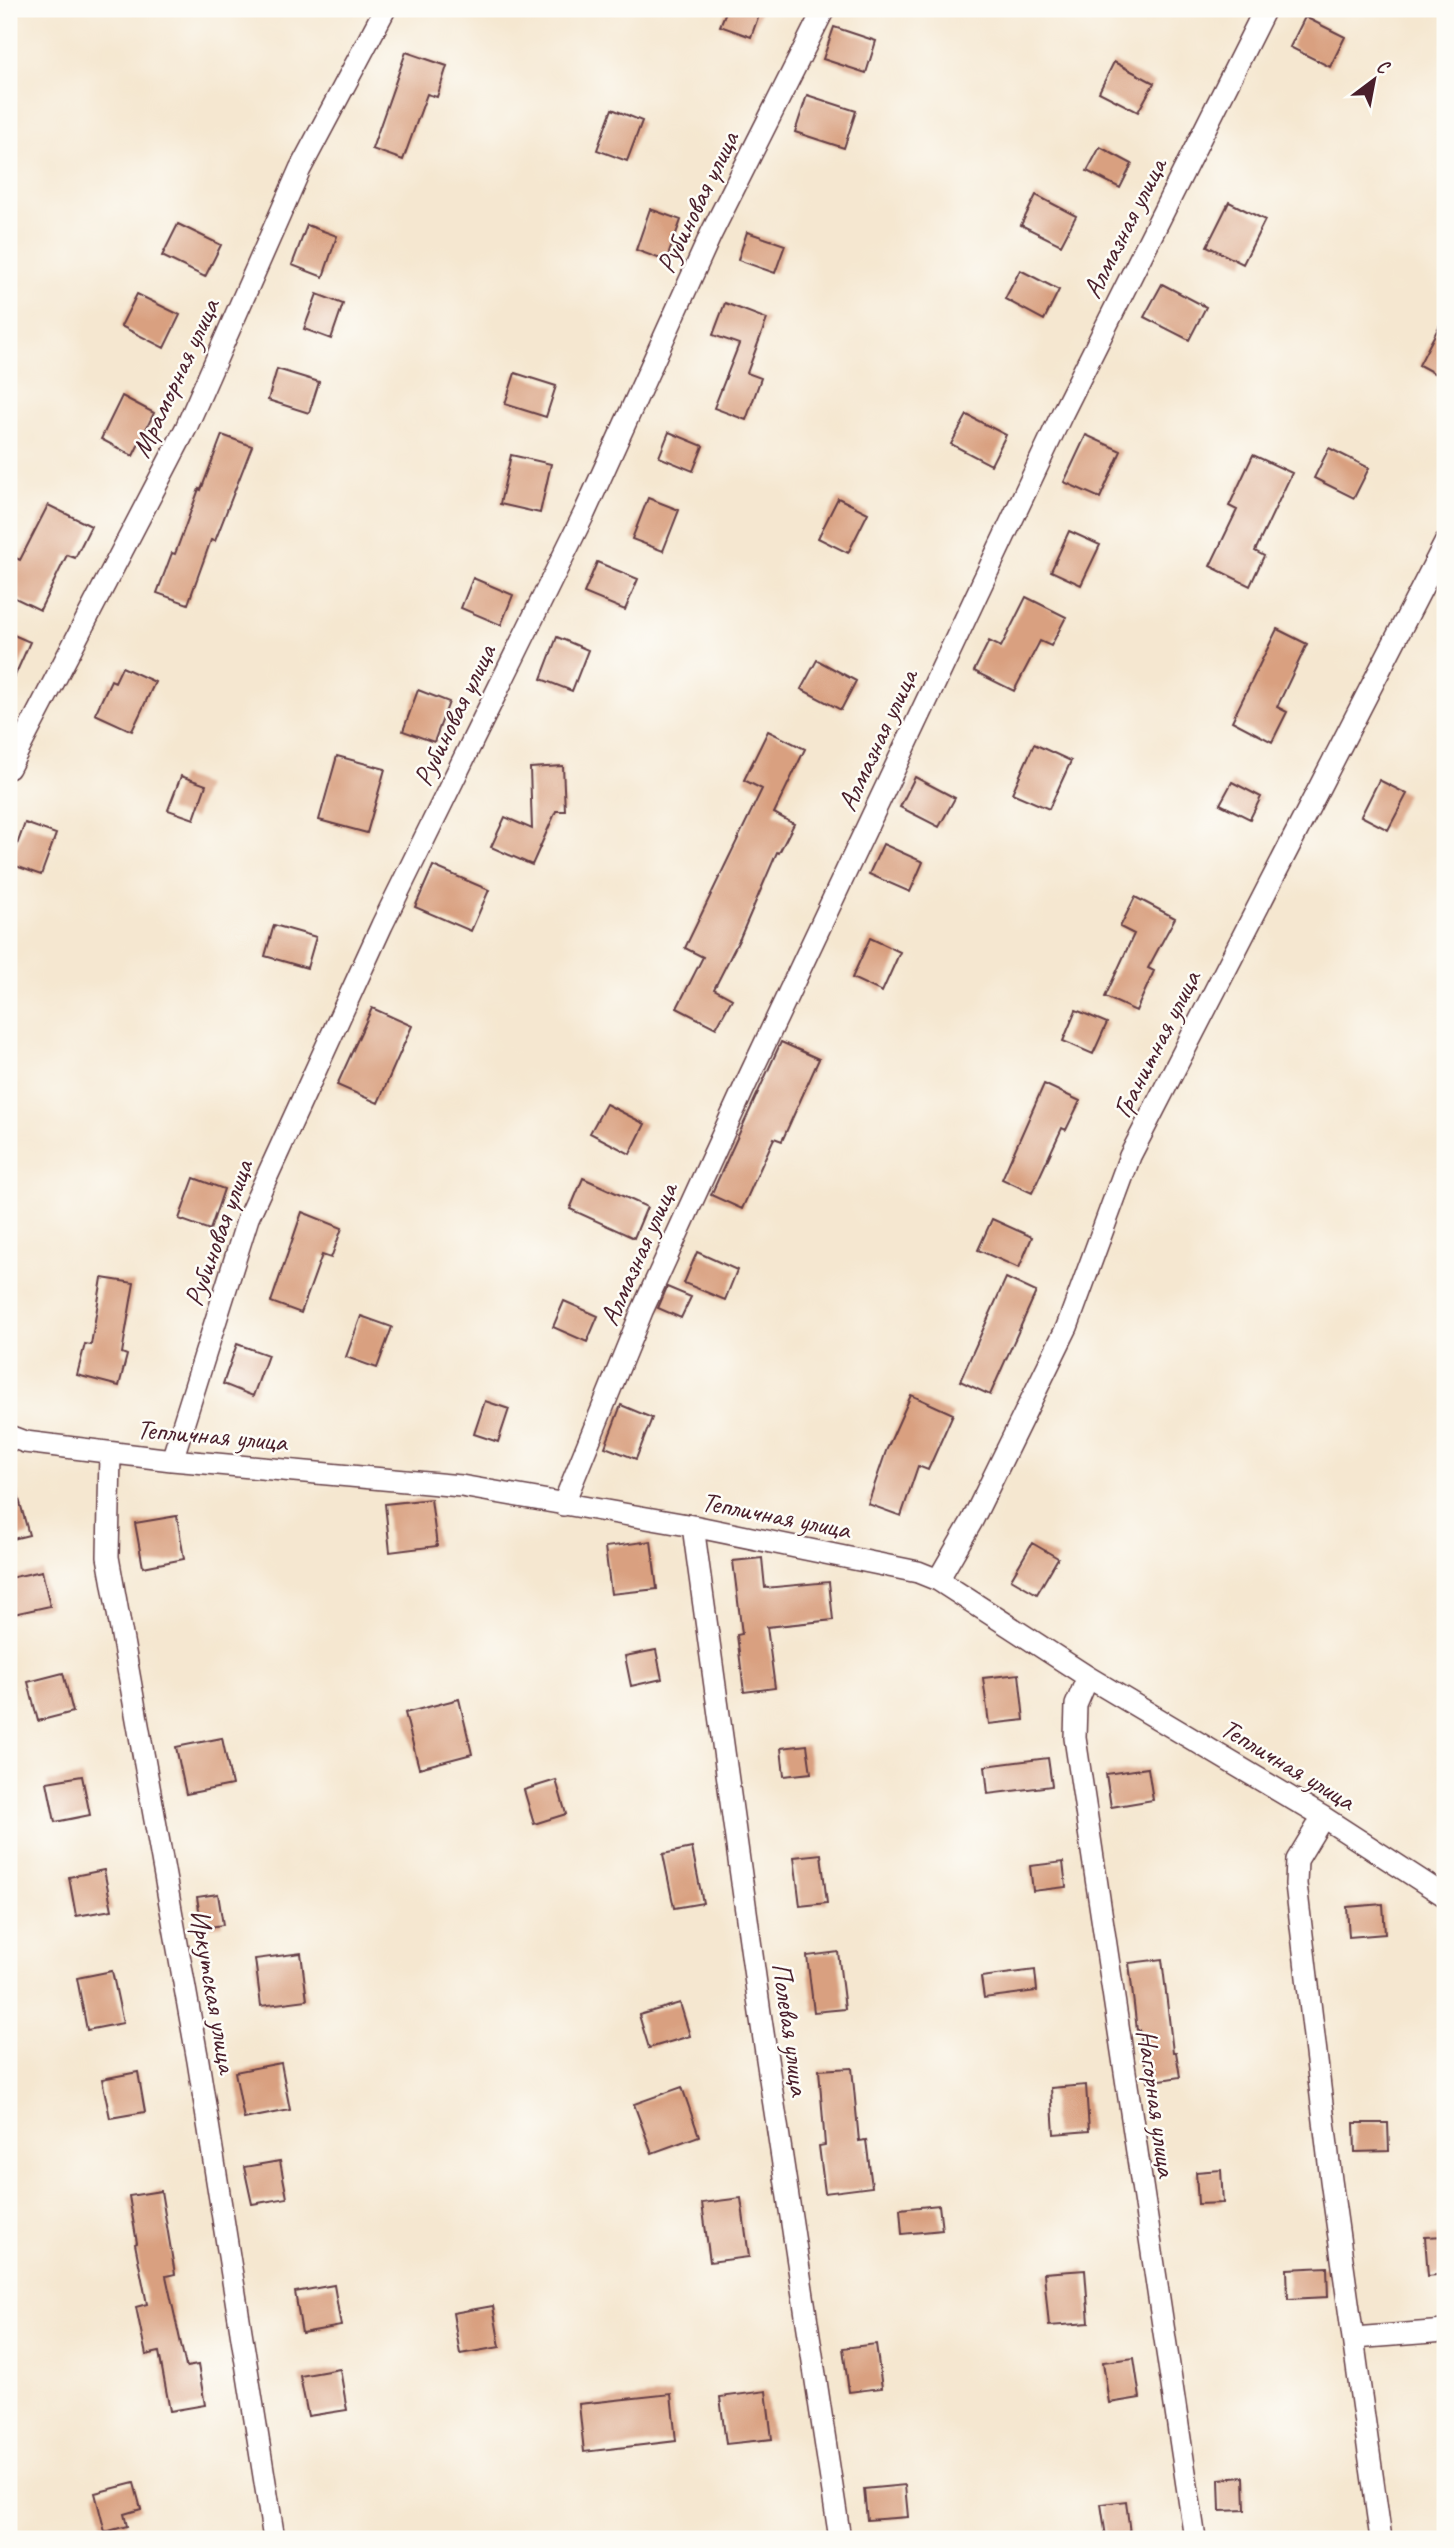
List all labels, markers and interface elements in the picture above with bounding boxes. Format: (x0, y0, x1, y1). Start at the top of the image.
north arrow (1338, 46, 1408, 116)
text: С (1372, 54, 1395, 80)
street label: Рубиновая улица (648, 124, 747, 278)
street label: Алмазная улица (1074, 150, 1175, 304)
street label: Мраморная улица (123, 291, 228, 463)
street label: Рубиновая улица (405, 637, 504, 791)
street label: Алмазная улица (829, 661, 926, 816)
street label: Гранитная улица (1104, 963, 1209, 1124)
street label: Рубиновая улица (175, 1153, 261, 1311)
street label: Алмазная улица (591, 1175, 686, 1331)
street label: Тепличная улица (135, 1411, 290, 1459)
street label: Тепличная улица (699, 1483, 855, 1547)
street label: Тепличная улица (1214, 1710, 1363, 1819)
street label: Иркутская улица (182, 1907, 246, 2078)
street label: Полевая улица (764, 1960, 818, 2100)
street label: Нагорная улица (1129, 2027, 1185, 2181)

